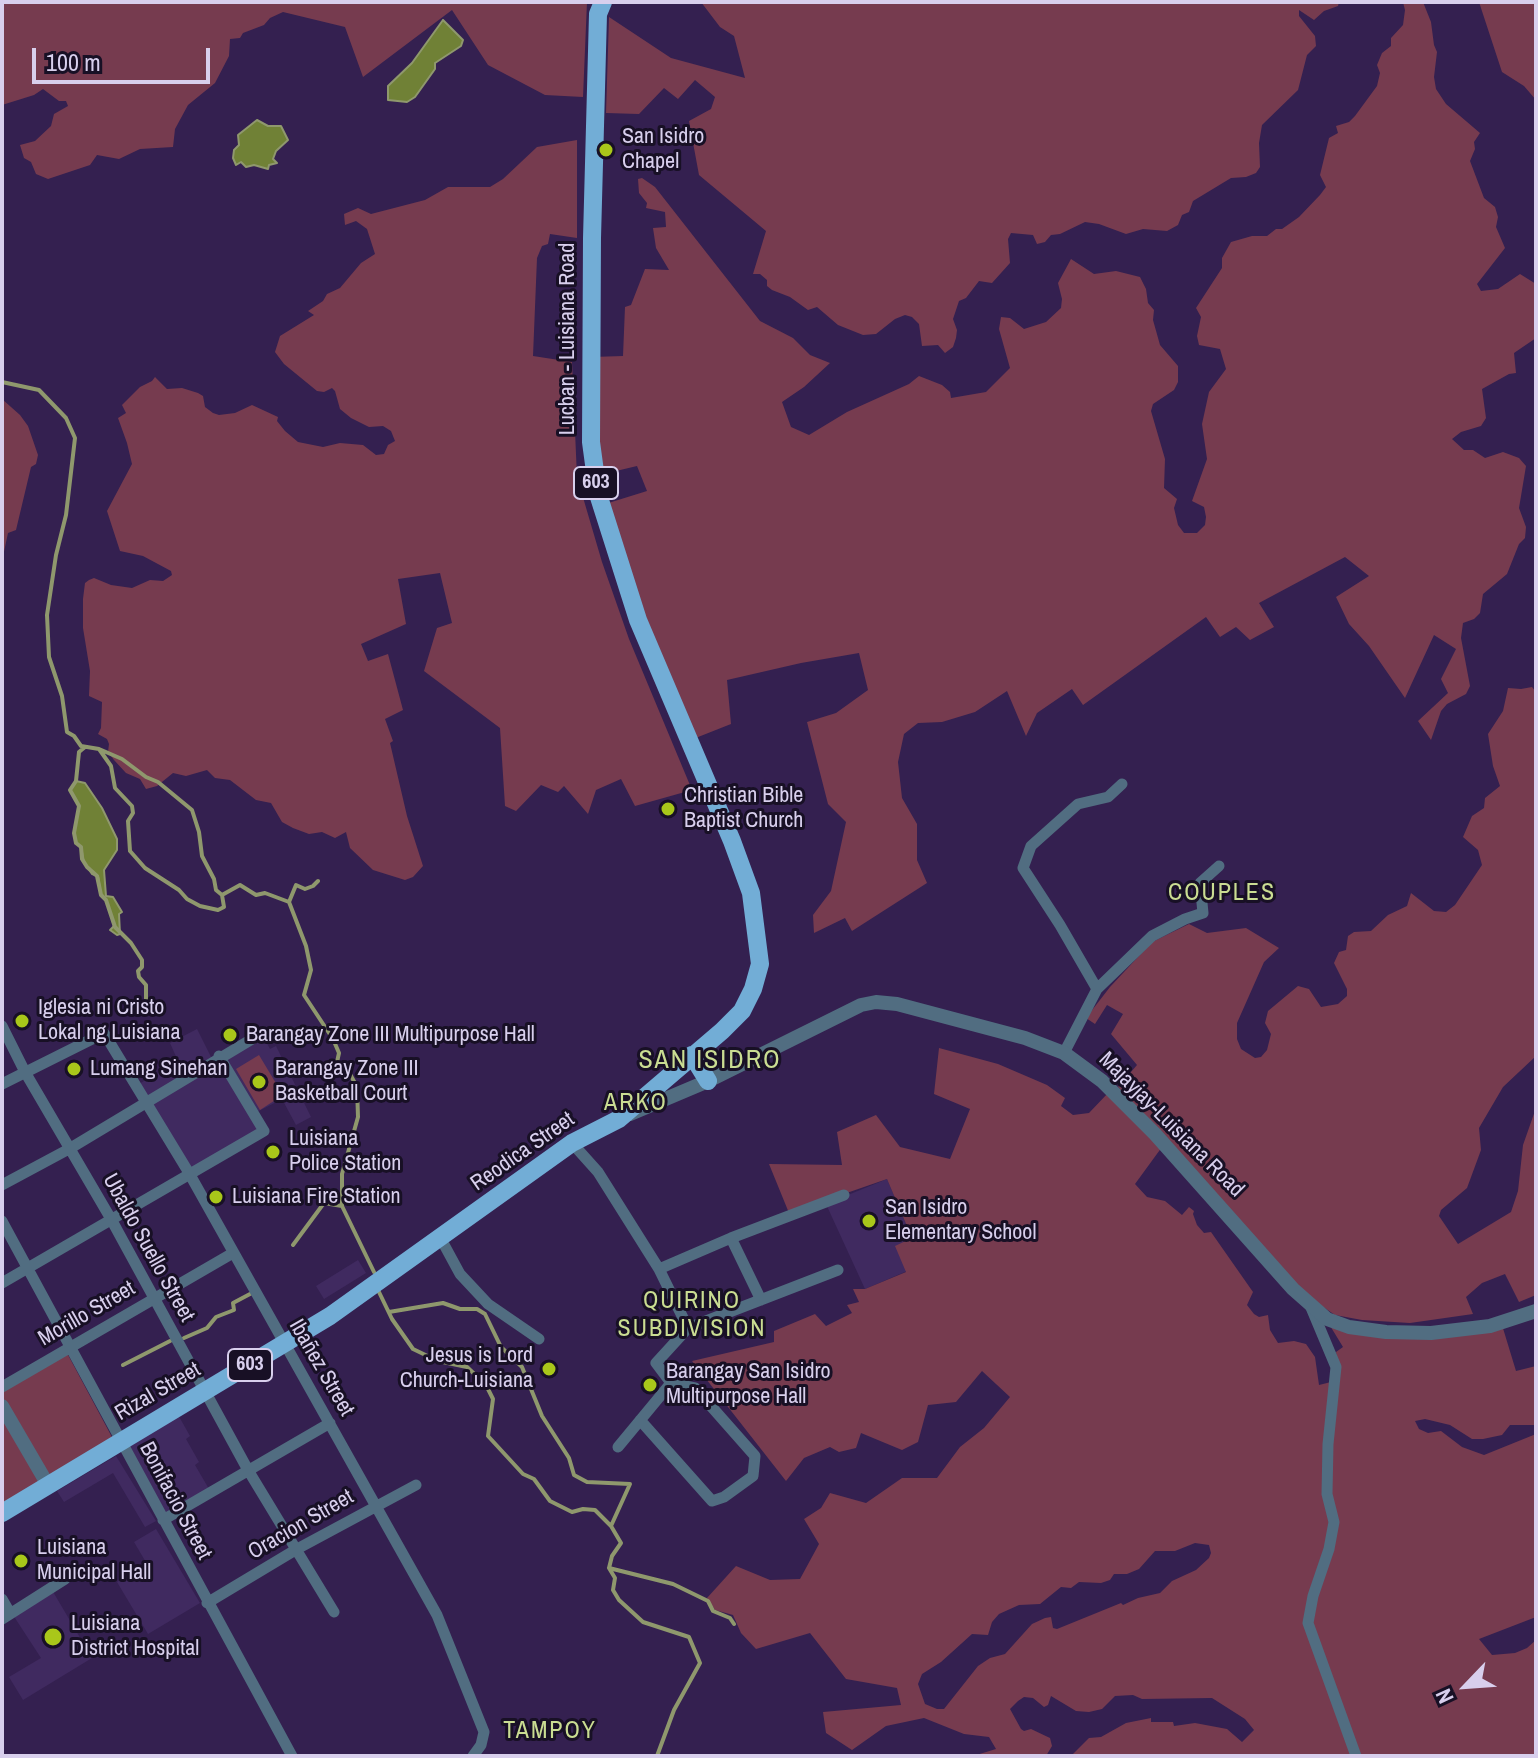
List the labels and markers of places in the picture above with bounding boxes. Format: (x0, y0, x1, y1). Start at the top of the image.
place label: San Isidro Chapel (622, 124, 704, 176)
marker: San Isidro Chapel (597, 141, 615, 159)
place label: Christian Bible Baptist Church (684, 783, 803, 834)
marker: Christian Bible Baptist Church (659, 800, 677, 818)
place label: Iglesia ni Cristo Lokal ng Luisiana (38, 995, 180, 1046)
marker: Iglesia ni Cristo Lokal ng Luisiana (13, 1012, 31, 1030)
place label: Barangay Zone III Multipurpose Hall (246, 1022, 535, 1048)
marker: Barangay Zone III Multipurpose Hall (221, 1026, 239, 1044)
place label: Lumang Sinehan (90, 1056, 227, 1082)
place label: Barangay Zone III Basketball Court (275, 1056, 418, 1108)
marker: Lumang Sinehan (65, 1060, 83, 1078)
marker: Barangay Zone III Basketball Court (250, 1073, 268, 1091)
place label: Luisiana Police Station (289, 1126, 401, 1178)
marker: Luisiana Police Station (264, 1143, 282, 1161)
place label: Luisiana Fire Station (232, 1184, 400, 1210)
marker: Luisiana Fire Station (207, 1188, 225, 1206)
place label: San Isidro Elementary School (885, 1195, 1036, 1246)
marker: San Isidro Elementary School (860, 1212, 878, 1230)
place label: Jesus is Lord Church-Luisiana (400, 1343, 533, 1394)
place label: Barangay San Isidro Multipurpose Hall (666, 1359, 830, 1410)
marker: Jesus is Lord Church-Luisiana (540, 1360, 558, 1378)
marker: Barangay San Isidro Multipurpose Hall (641, 1376, 659, 1394)
place label: Luisiana Municipal Hall (37, 1535, 151, 1586)
marker: Luisiana Municipal Hall (12, 1552, 30, 1570)
place label: Luisiana District Hospital (71, 1611, 199, 1662)
marker: Luisiana District Hospital (42, 1626, 64, 1648)

